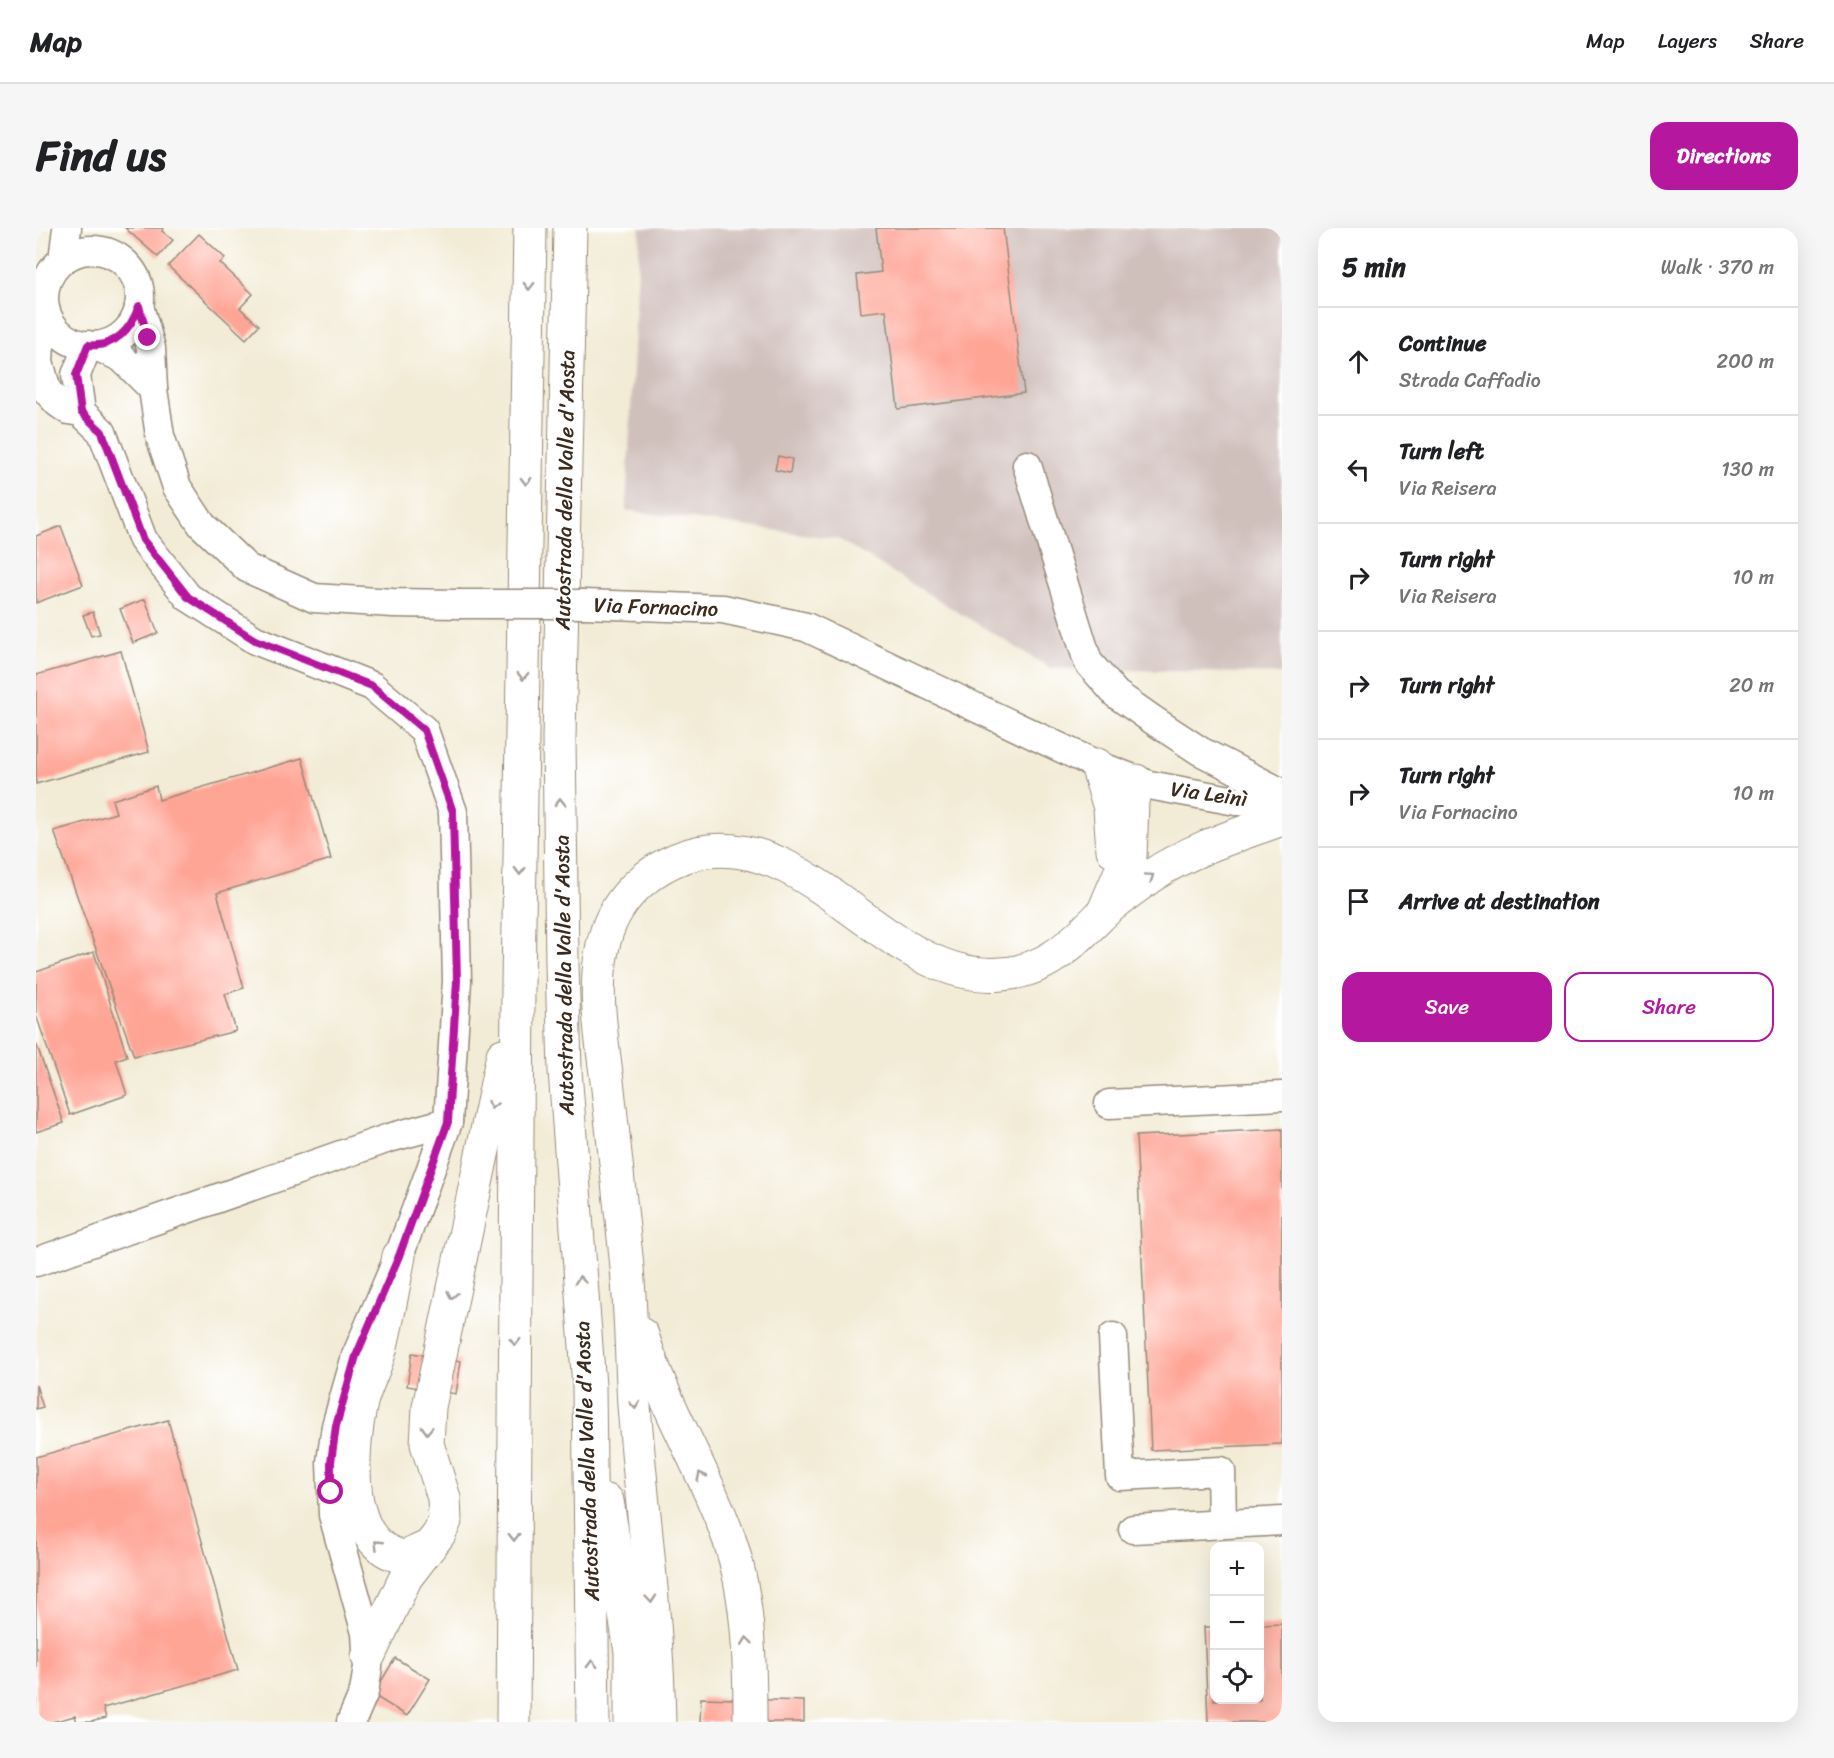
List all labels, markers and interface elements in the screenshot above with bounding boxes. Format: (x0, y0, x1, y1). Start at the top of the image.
text: Map (30, 17, 82, 66)
text: Map (1586, 22, 1625, 60)
text: Layers (1658, 22, 1717, 60)
text: Share (1750, 22, 1804, 60)
text: Find us (36, 119, 166, 193)
button: Directions (1650, 122, 1798, 190)
text: 5 min (1342, 244, 1406, 290)
text: Walk · 370 m (1661, 250, 1774, 285)
one-way arrow (523, 282, 536, 291)
route end (134, 324, 160, 350)
text: Continue (1399, 324, 1487, 363)
text: 200 m (1717, 344, 1774, 379)
icon: ahead (1342, 345, 1375, 378)
street label: Autostrada della Valle d'Aosta (544, 349, 586, 631)
text: Strada Caffadio (1399, 363, 1541, 398)
text: Turn left (1399, 432, 1484, 471)
text: 130 m (1721, 452, 1774, 487)
icon: left (1342, 453, 1375, 486)
text: Via Reisera (1399, 471, 1497, 506)
one-way arrow (520, 477, 532, 486)
text: Turn right (1399, 540, 1494, 579)
text: 10 m (1732, 560, 1774, 595)
icon: right (1342, 561, 1375, 594)
text: Via Reisera (1399, 579, 1497, 614)
street label: Via Fornacino (593, 586, 719, 628)
text: Turn right (1399, 666, 1494, 705)
text: 20 m (1729, 668, 1774, 703)
icon: right (1342, 669, 1375, 702)
one-way arrow (517, 672, 529, 681)
text: Turn right (1399, 756, 1494, 795)
street label: Via Leinì (1168, 770, 1250, 818)
text: 10 m (1732, 776, 1774, 811)
icon: right (1342, 777, 1375, 810)
text: Via Fornacino (1399, 795, 1518, 830)
one-way arrow (554, 798, 566, 807)
street label: Autostrada della Valle d'Aosta (543, 834, 585, 1116)
one-way arrow (514, 867, 526, 876)
one-way arrow (1144, 873, 1155, 884)
text: Arrive at destination (1399, 882, 1600, 921)
icon: arrive (1342, 885, 1375, 918)
button: Save (1342, 972, 1552, 1042)
button: Share (1564, 972, 1774, 1042)
one-way arrow (487, 1099, 500, 1109)
one-way arrow (573, 1275, 586, 1284)
one-way arrow (446, 1290, 459, 1300)
street label: Autostrada della Valle d'Aosta (563, 1320, 611, 1603)
one-way arrow (509, 1337, 521, 1346)
one-way arrow (628, 1401, 641, 1410)
one-way arrow (421, 1425, 434, 1434)
one-way arrow (696, 1472, 708, 1483)
route start (317, 1478, 343, 1504)
one-way arrow (508, 1532, 520, 1541)
one-way arrow (375, 1540, 385, 1551)
map controls (1210, 1542, 1264, 1704)
button: + (1210, 1542, 1264, 1596)
one-way arrow (644, 1595, 657, 1604)
button: − (1210, 1596, 1264, 1650)
one-way arrow (742, 1636, 754, 1645)
button: locate (1210, 1650, 1264, 1704)
one-way arrow (586, 1659, 598, 1668)

